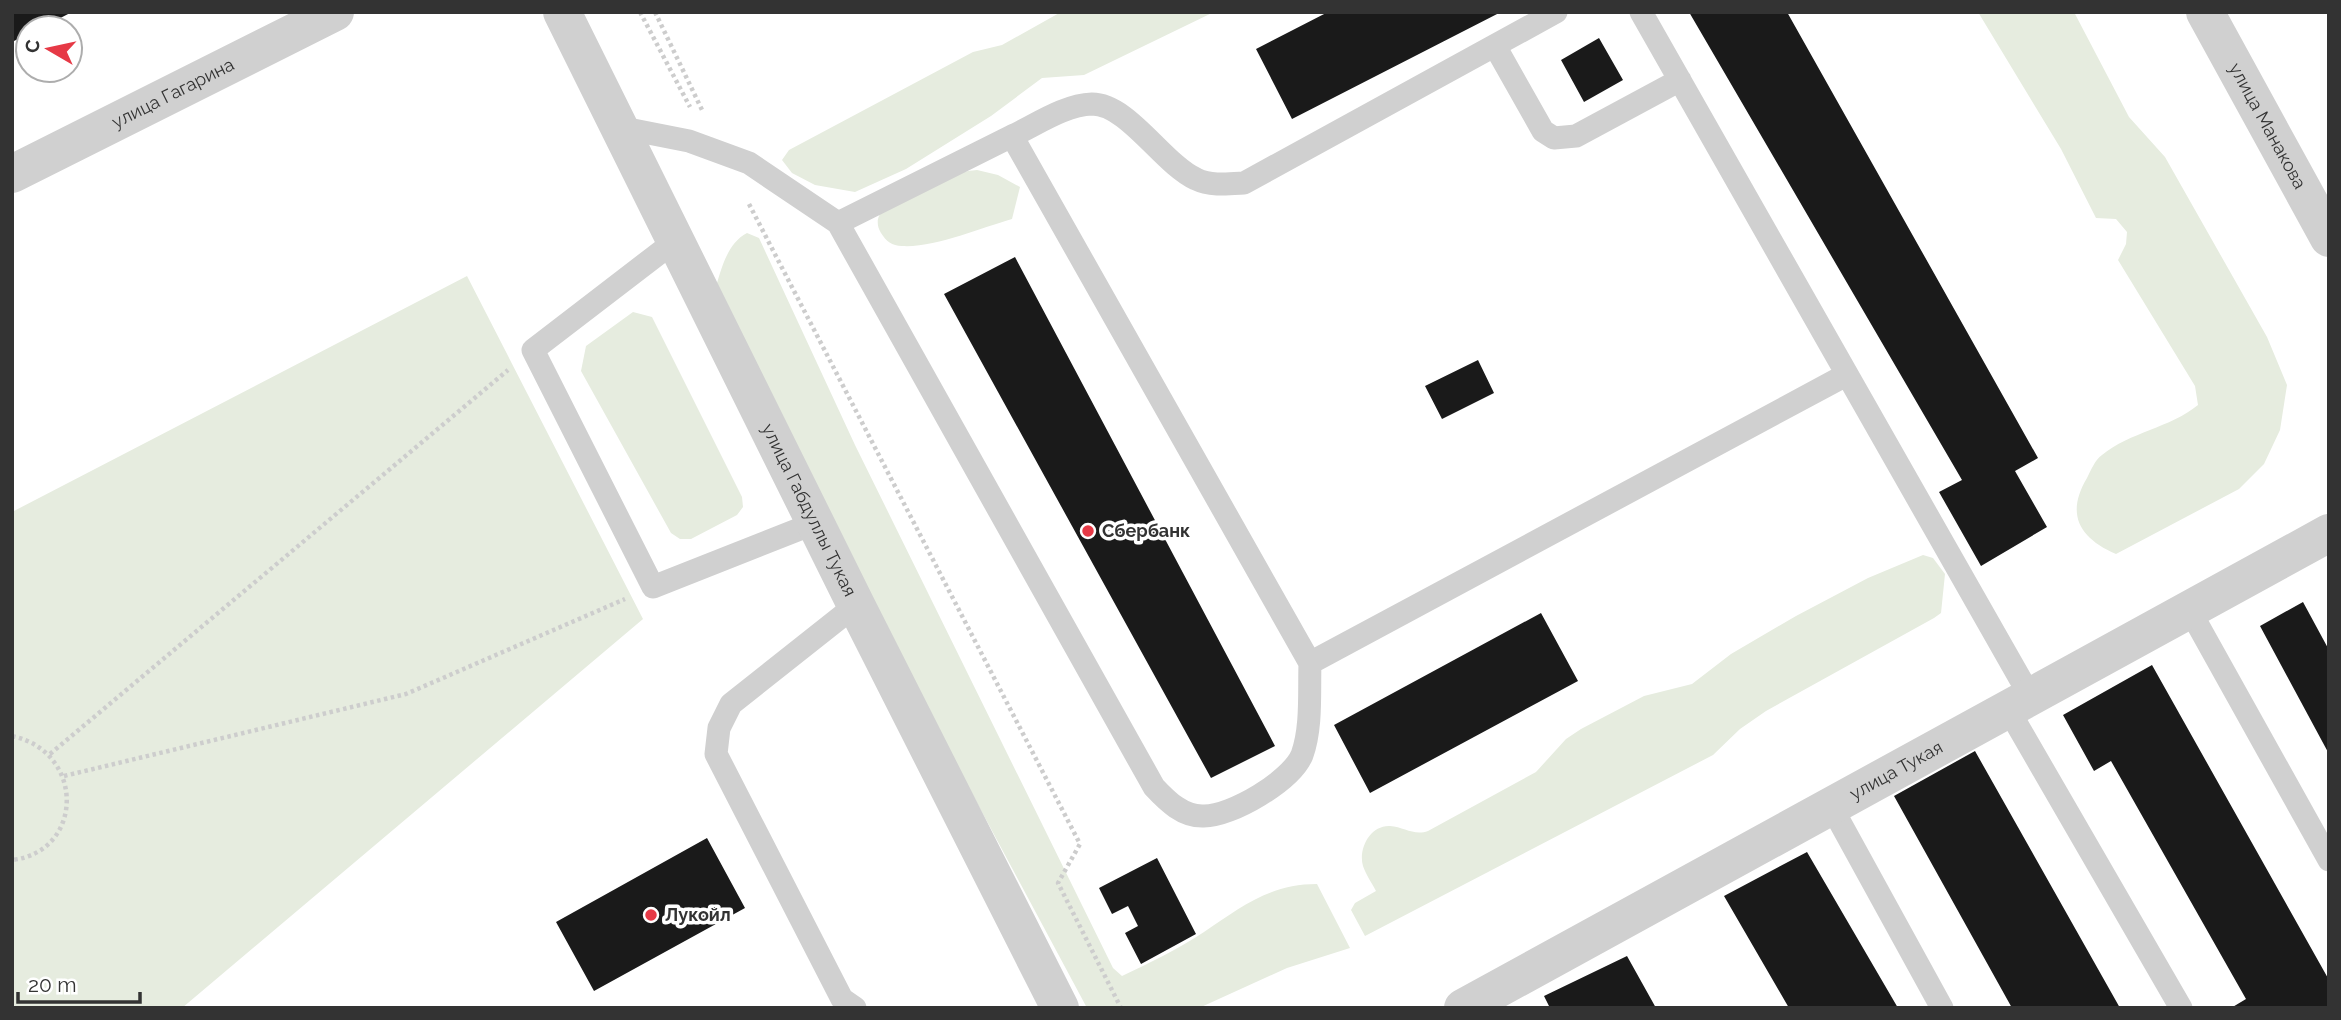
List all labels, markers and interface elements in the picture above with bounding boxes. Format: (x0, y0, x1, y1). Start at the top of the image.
north arrow (14, 14, 84, 84)
text: С (20, 38, 44, 55)
street label: улица Гагарина (108, 53, 237, 132)
street label: улица Манакова (2225, 59, 2311, 192)
street label: улица Габдуллы Тукая (758, 420, 861, 600)
place label: Сбербанк (1102, 520, 1190, 541)
marker: Сбербанк (1080, 523, 1096, 539)
street label: улица Тукая (1846, 736, 1946, 804)
place label: Лукойл (665, 904, 731, 925)
marker: Лукойл (643, 907, 659, 923)
scale bar (18, 960, 140, 1004)
text: 20 m (28, 972, 76, 997)

